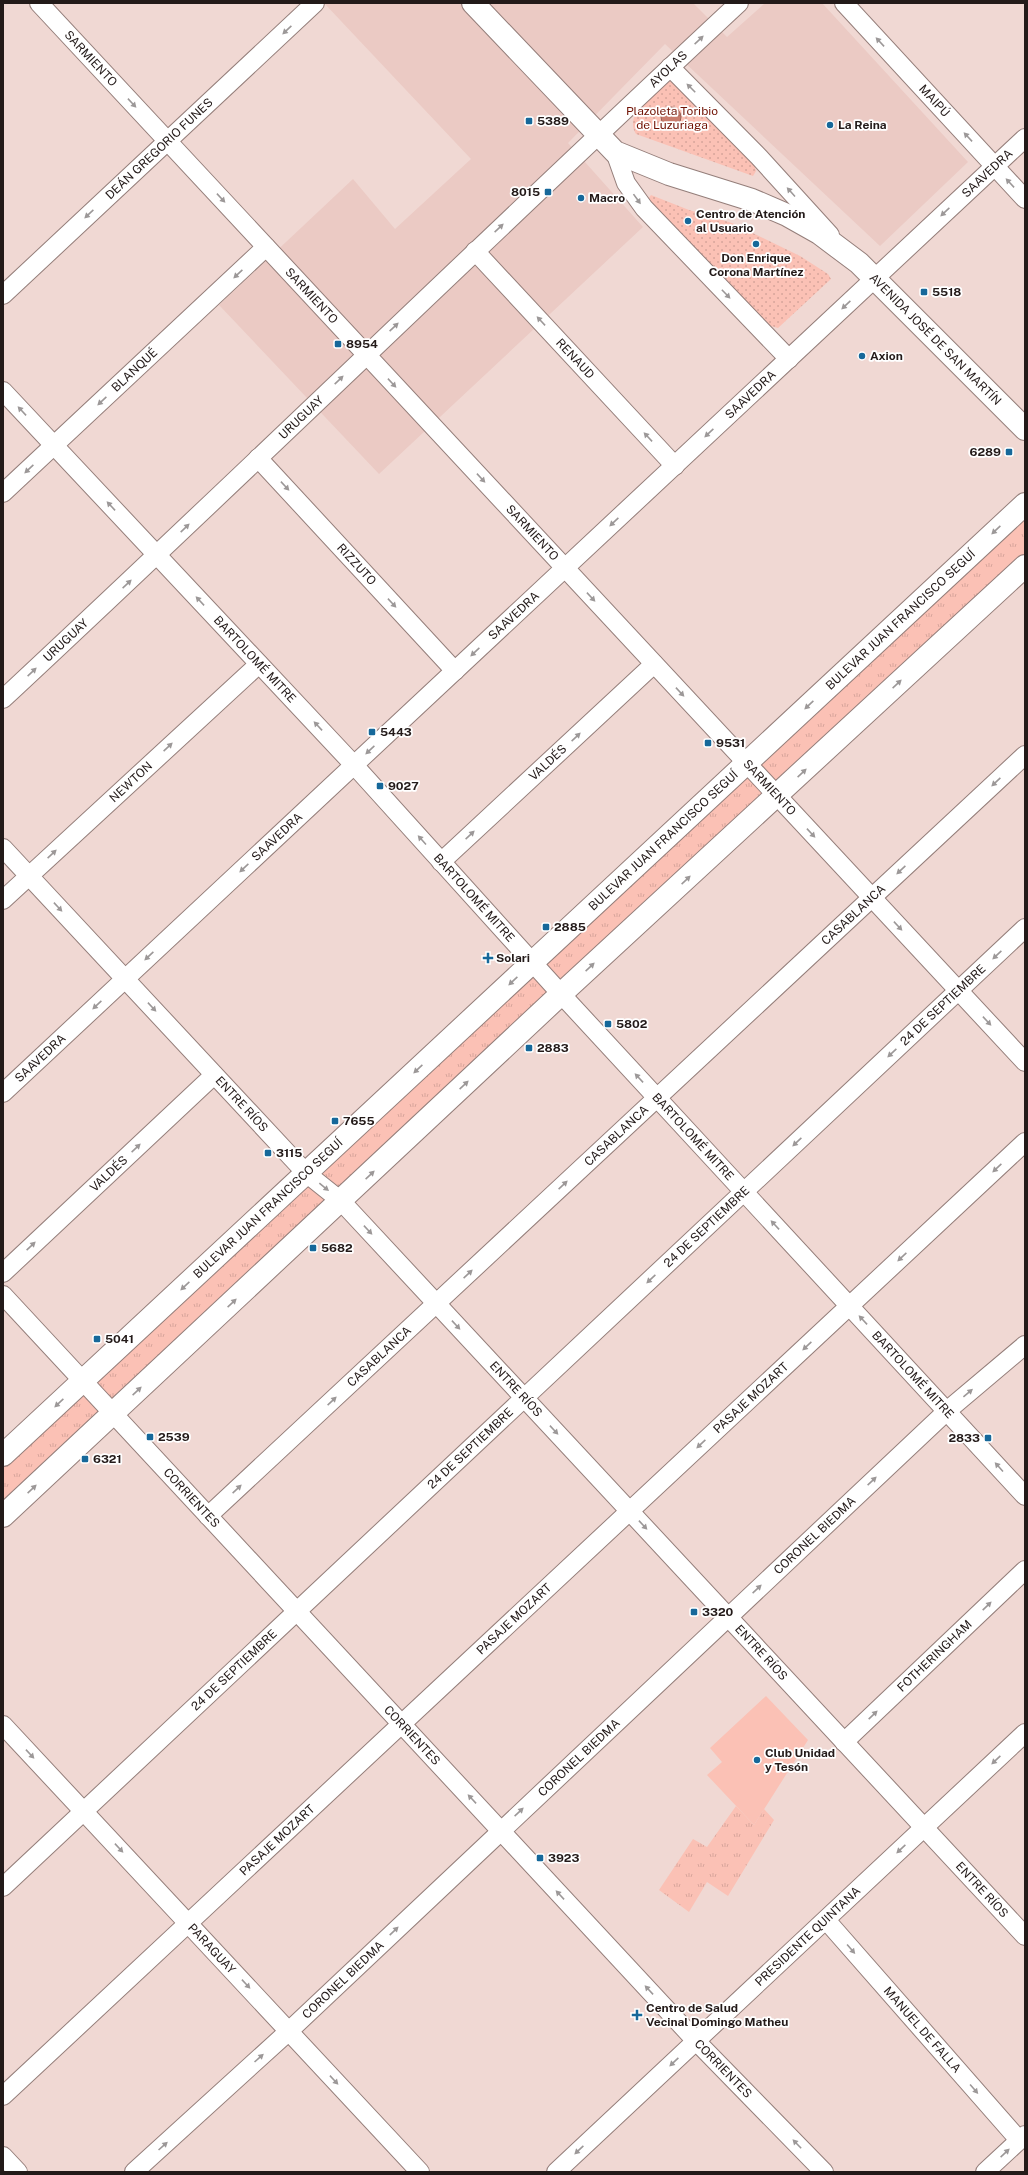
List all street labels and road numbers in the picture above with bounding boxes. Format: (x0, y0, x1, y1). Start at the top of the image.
street label: SARMIENTO (61, 28, 120, 90)
street label: AYOLAS (646, 48, 690, 90)
street label: MAIPÚ (916, 82, 952, 120)
street label: DEÁN GREGORIO FUNES (103, 95, 216, 202)
street label: SAAVEDRA (959, 146, 1016, 200)
street label: SARMIENTO (282, 265, 341, 327)
street label: AVENIDA JOSÉ DE SAN MARTÍN (867, 271, 1004, 408)
street label: RENAUD (553, 336, 597, 382)
street label: BLANQUÉ (109, 345, 160, 395)
street label: SAAVEDRA (722, 367, 779, 422)
street label: URUGUAY (276, 393, 327, 442)
street label: SARMIENTO (503, 502, 562, 564)
street label: RIZZUTO (334, 541, 379, 588)
street label: BULEVAR JUAN FRANCISCO SEGUÍ (823, 547, 979, 693)
street label: SAAVEDRA (485, 588, 542, 643)
street label: BARTOLOMÉ MITRE (211, 613, 299, 706)
street label: URUGUAY (40, 615, 92, 665)
street label: VALDÉS (526, 742, 570, 783)
street label: SARMIENTO (740, 757, 799, 818)
street label: NEWTON (107, 759, 155, 805)
street label: BULEVAR JUAN FRANCISCO SEGUÍ (586, 767, 741, 913)
street label: SAAVEDRA (249, 810, 306, 864)
street label: BARTOLOMÉ MITRE (431, 851, 517, 945)
street label: CASABLANCA (819, 881, 889, 948)
street label: 24 DE SEPTIEMBRE (897, 962, 989, 1048)
street label: SAAVEDRA (12, 1031, 69, 1085)
street label: ENTRE RÍOS (212, 1073, 271, 1135)
street label: BARTOLOMÉ MITRE (649, 1090, 737, 1183)
street label: CASABLANCA (581, 1102, 652, 1169)
street label: BULEVAR JUAN FRANCISCO SEGUÍ (190, 1135, 346, 1281)
street label: VALDÉS (87, 1153, 130, 1195)
street label: 24 DE SEPTIEMBRE (661, 1183, 752, 1270)
street label: CASABLANCA (344, 1323, 414, 1390)
street label: BARTOLOMÉ MITRE (869, 1328, 957, 1421)
street label: ENTRE RÍOS (487, 1358, 545, 1420)
street label: PASAJE MOZART (710, 1360, 791, 1436)
street label: 24 DE SEPTIEMBRE (425, 1405, 516, 1492)
street label: CORRIENTES (161, 1465, 223, 1531)
street label: CORONEL BIEDMA (771, 1493, 859, 1577)
street label: PASAJE MOZART (474, 1581, 554, 1657)
street label: FOTHERINGHAM (894, 1617, 975, 1695)
street label: ENTRE RÍOS (732, 1622, 790, 1683)
street label: 24 DE SEPTIEMBRE (189, 1627, 280, 1713)
street label: CORRIENTES (381, 1703, 443, 1768)
street label: CORONEL BIEDMA (535, 1716, 623, 1799)
street label: PASAJE MOZART (237, 1802, 317, 1878)
street label: ENTRE RÍOS (953, 1859, 1011, 1920)
street label: PRESIDENTE QUINTANA (752, 1883, 864, 1989)
street label: PARAGUAY (185, 1921, 239, 1977)
street label: CORONEL BIEDMA (299, 1938, 387, 2022)
street label: MANUEL DE FALLA (881, 1984, 964, 2076)
street label: CORRIENTES (692, 2037, 755, 2101)

